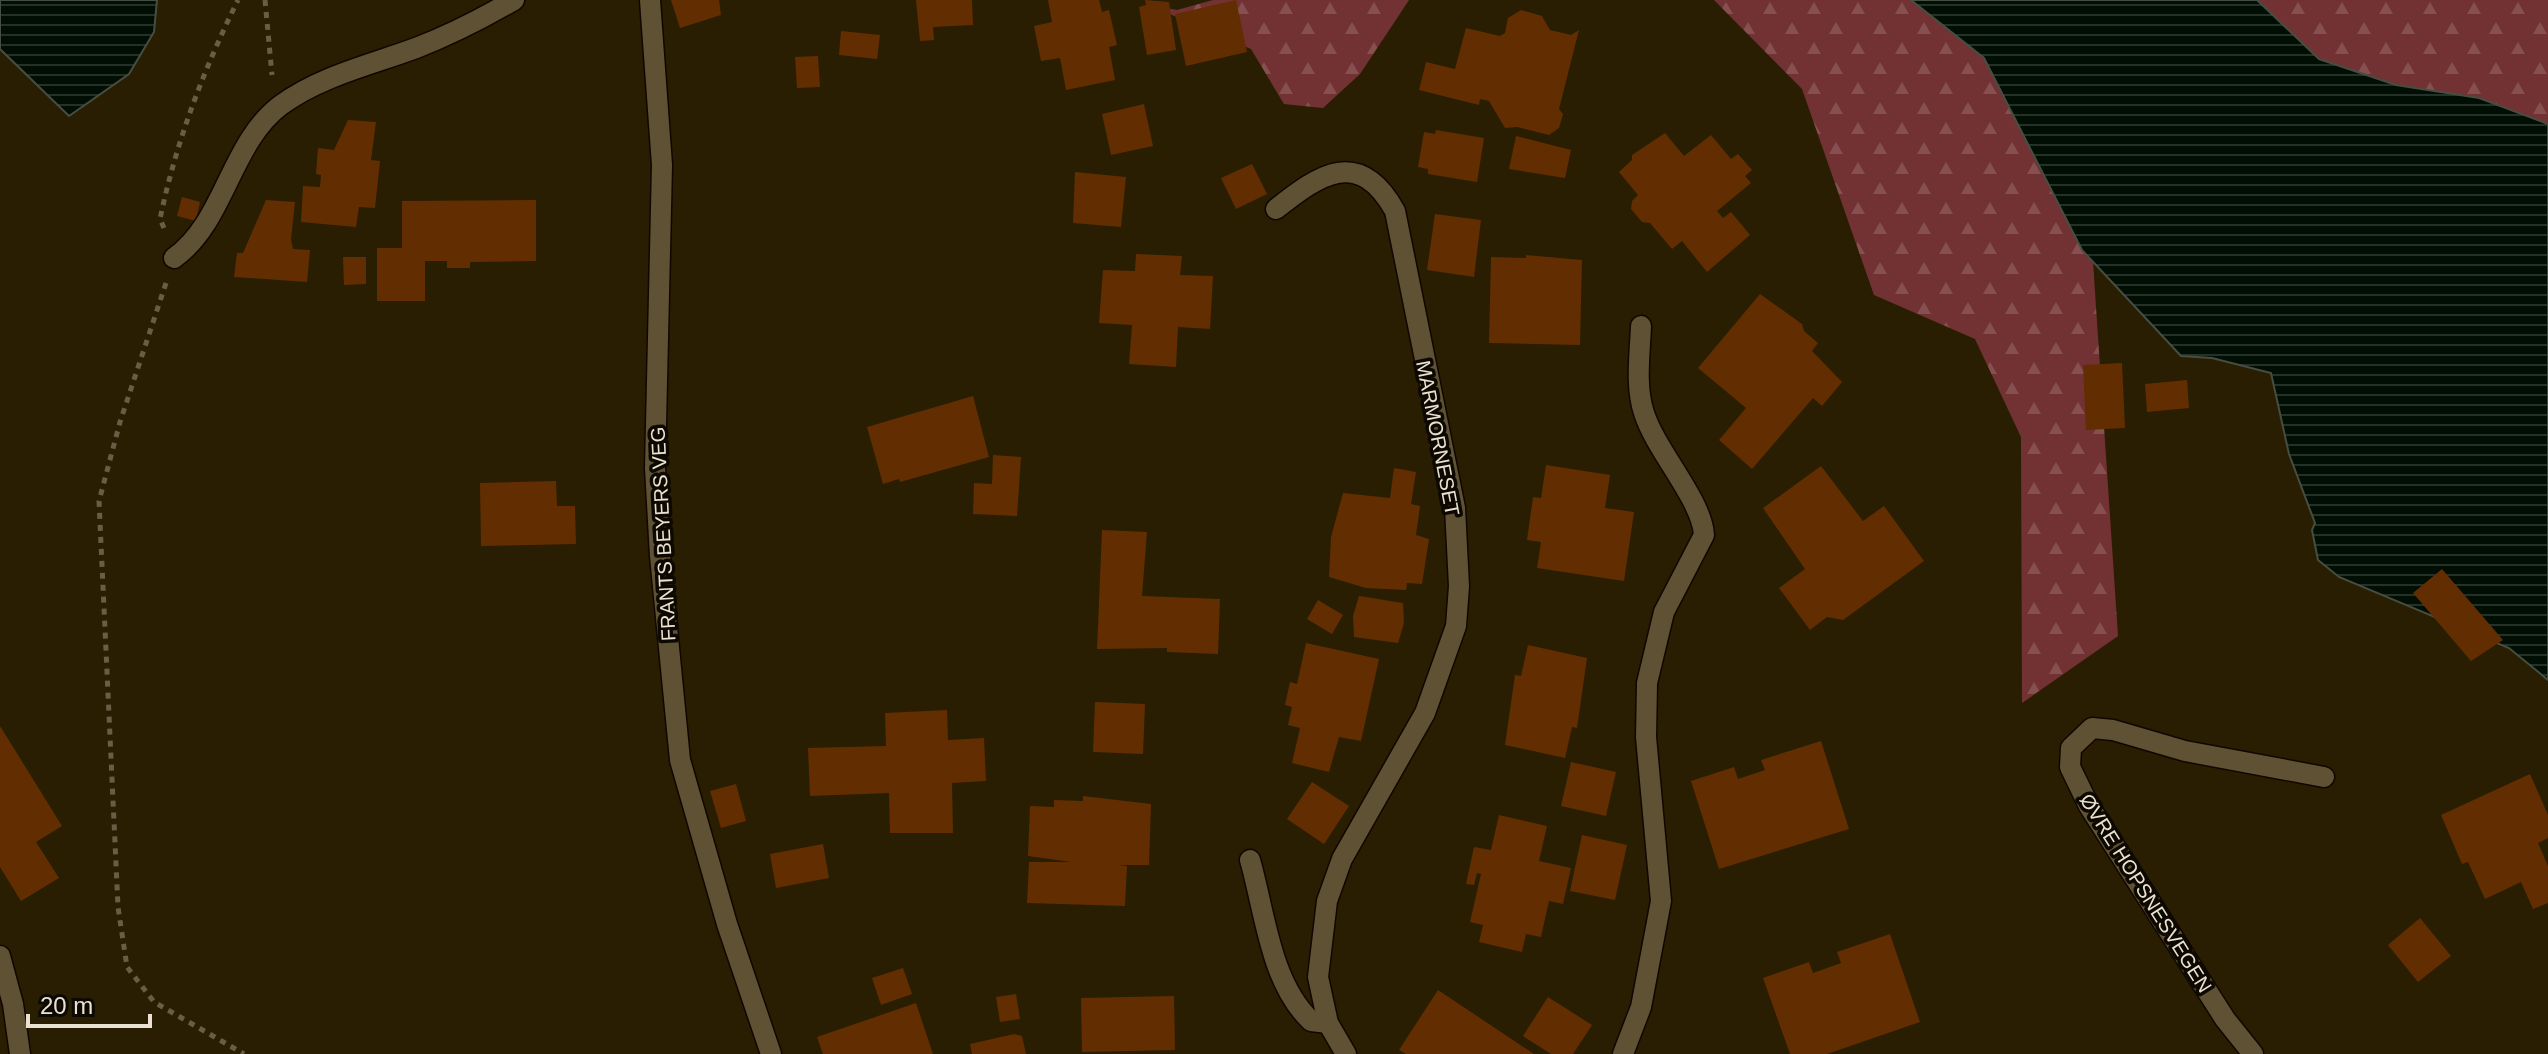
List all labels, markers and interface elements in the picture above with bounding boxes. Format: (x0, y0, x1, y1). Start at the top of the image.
street label: MARMORNESET (1412, 358, 1464, 518)
street label: FRANTS BEYERS VEG (646, 426, 680, 642)
street label: ØVRE HOPSNESVEGEN (2076, 790, 2216, 996)
scale bar (28, 978, 150, 1028)
text: 20 m (40, 992, 93, 1019)

